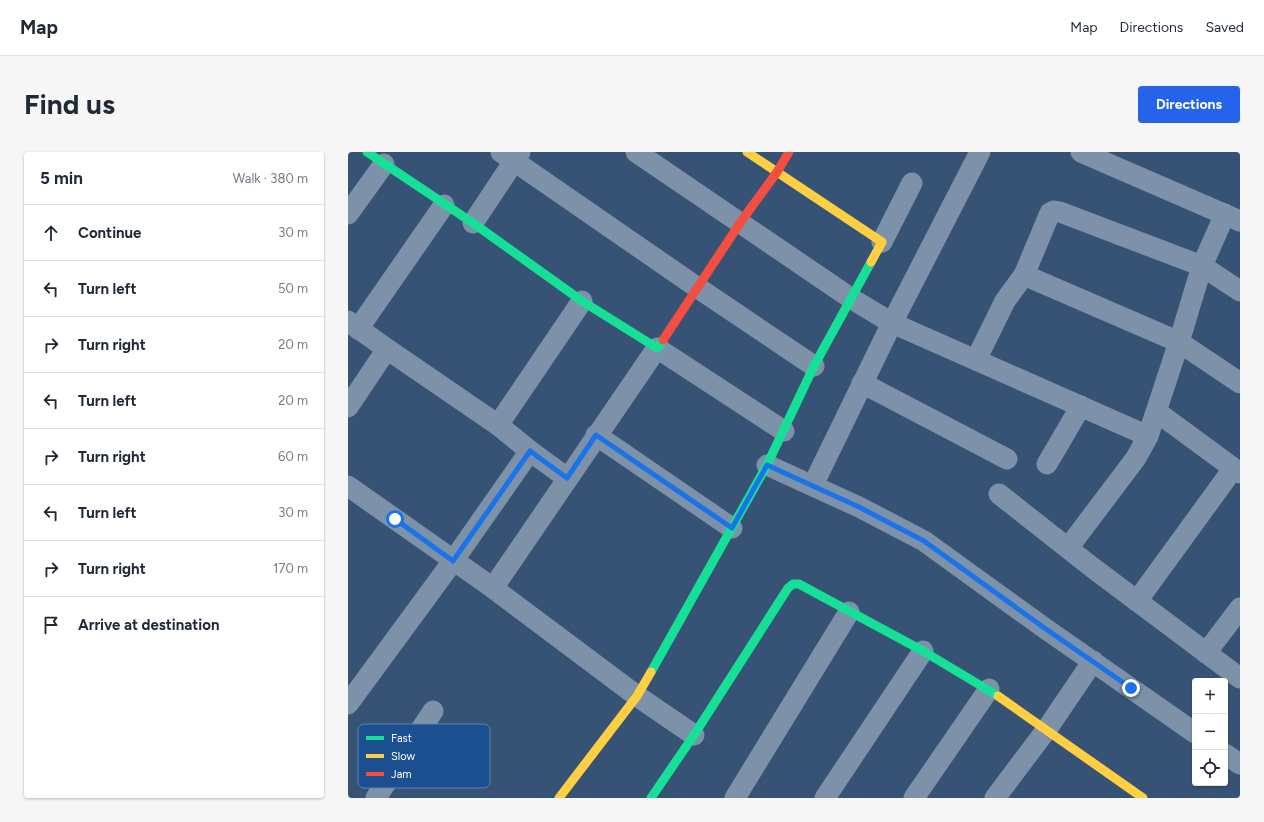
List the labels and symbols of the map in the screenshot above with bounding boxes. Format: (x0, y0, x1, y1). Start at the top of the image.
route start (386, 510, 404, 528)
route end (1122, 679, 1140, 697)
legend (358, 724, 490, 788)
text: Fast (391, 732, 412, 745)
text: Slow (391, 750, 415, 763)
text: Jam (391, 768, 412, 781)

